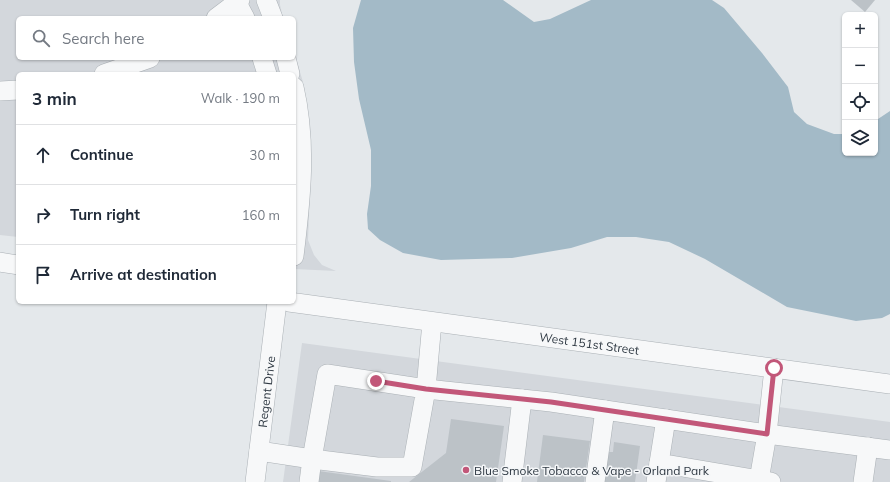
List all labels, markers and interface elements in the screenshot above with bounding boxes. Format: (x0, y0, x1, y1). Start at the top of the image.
map controls (842, 12, 878, 156)
button: + (842, 12, 878, 48)
search box (16, 16, 296, 60)
icon: search (30, 27, 52, 49)
text: Search here (62, 29, 144, 48)
button: − (842, 48, 878, 84)
button: locate (842, 84, 878, 120)
text: 3 min (32, 88, 77, 109)
text: Walk · 190 m (201, 90, 280, 106)
button: layers (842, 120, 878, 156)
icon: ahead (32, 144, 54, 166)
text: Continue (70, 145, 133, 164)
text: 30 m (250, 147, 280, 163)
icon: right (32, 204, 54, 226)
text: Turn right (70, 205, 140, 224)
text: 160 m (242, 207, 280, 223)
icon: arrive (32, 264, 54, 286)
text: Arrive at destination (70, 265, 217, 284)
street label: West 151st Street (538, 329, 640, 357)
street label: Regent Drive (254, 355, 278, 428)
route start (765, 359, 783, 377)
route end (367, 372, 385, 390)
place label: Blue Smoke Tobacco & Vape - Orland Park (474, 463, 710, 478)
marker: Blue Smoke Tobacco & Vape - Orland Park (461, 465, 471, 475)

